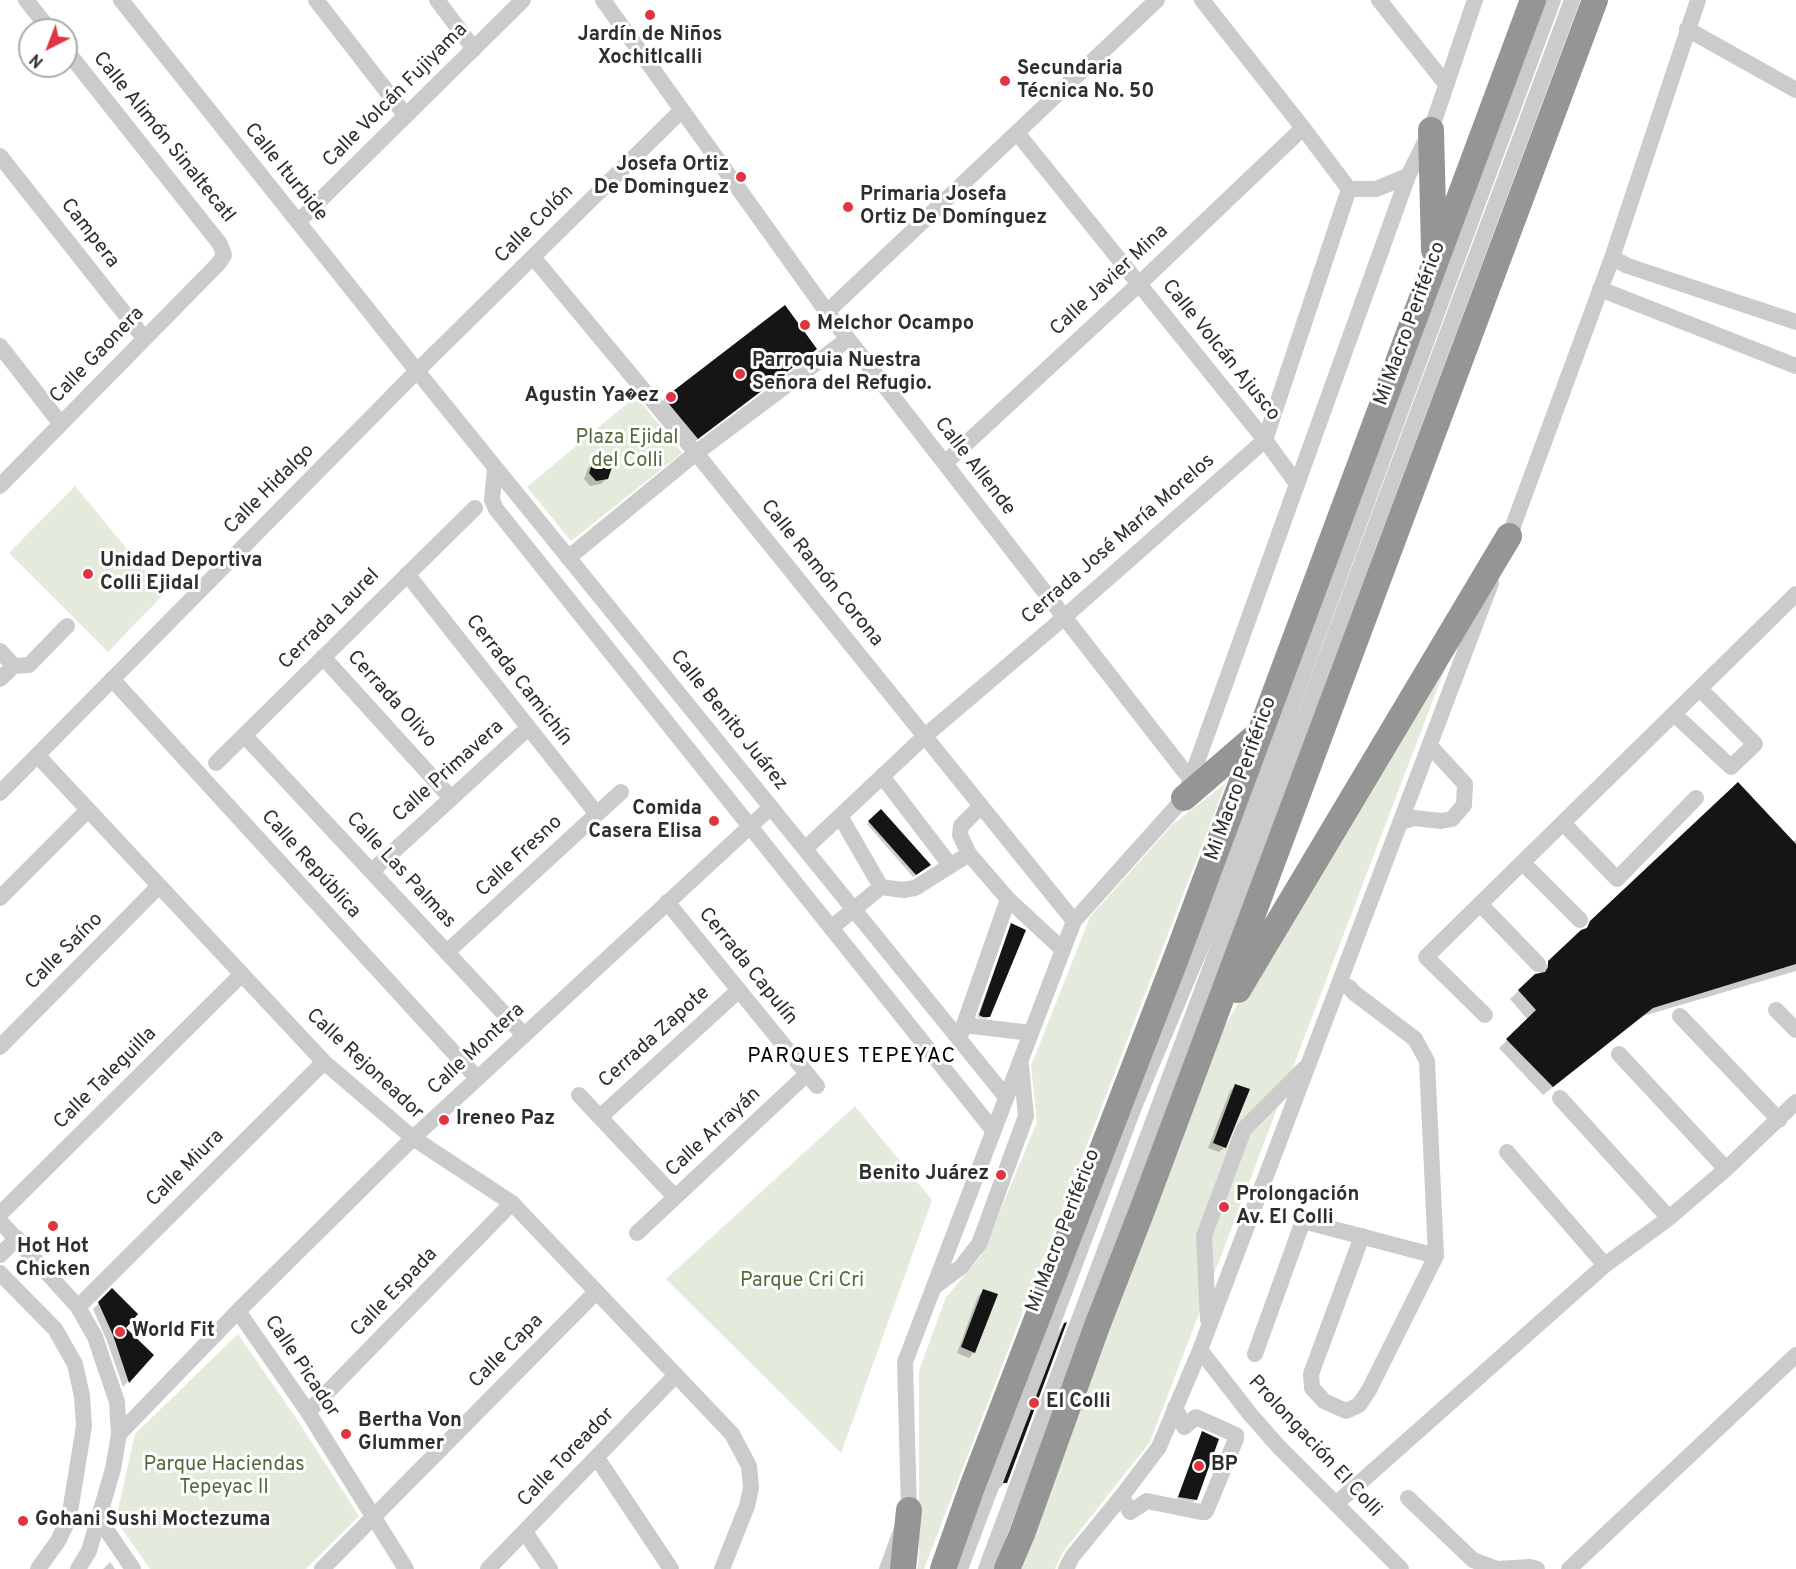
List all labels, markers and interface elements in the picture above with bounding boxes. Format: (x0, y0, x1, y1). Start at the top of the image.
marker: Jardín de Niños Xochitlcalli (643, 8, 657, 22)
north arrow (18, 18, 78, 78)
street label: Calle Volcán Fujiyama (319, 19, 473, 173)
place label: Jardín de Niños Xochitlcalli (578, 24, 722, 71)
street label: Calle Alimón Sinaltecatl (87, 48, 239, 228)
text: N (26, 49, 48, 71)
place label: Secundaria Técnica No. 50 (1017, 58, 1154, 105)
marker: Secundaria Técnica No. 50 (998, 74, 1012, 88)
street label: Calle Iturbide (238, 119, 332, 227)
place label: Josefa Ortiz De Dominguez (594, 154, 729, 201)
marker: Josefa Ortiz De Dominguez (734, 170, 748, 184)
street label: Calle Colón (491, 181, 579, 269)
place label: Primaria Josefa Ortiz De Domínguez (860, 184, 1047, 231)
street label: Campera (54, 195, 124, 273)
marker: Primaria Josefa Ortiz De Domínguez (841, 200, 855, 214)
street label: Calle Javier Mina (1046, 220, 1174, 342)
street label: Mi Macro Periférico (1370, 239, 1452, 409)
street label: Calle Volcán Ajusco (1156, 276, 1284, 426)
street label: Calle Gaonera (46, 303, 150, 409)
place label: Melchor Ocampo (817, 313, 974, 337)
marker: Melchor Ocampo (798, 318, 812, 332)
place label: Parroquia Nuestra Señora del Refugio. (752, 350, 932, 397)
marker: Parroquia Nuestra Señora del Refugio. (733, 367, 747, 381)
place label: Agustin Ya�ez (525, 385, 659, 409)
marker: Agustin Ya�ez (664, 390, 678, 404)
street label: Calle Allende (928, 413, 1020, 521)
park label: Plaza Ejidal del Colli (575, 427, 679, 474)
street label: Calle Hidalgo (220, 440, 320, 540)
street label: Cerrada José María Morelos (1018, 450, 1220, 630)
street label: Calle Ramón Corona (754, 496, 888, 652)
place label: Unidad Deportiva Colli Ejidal (100, 550, 262, 597)
street label: Cerrada Laurel (275, 565, 385, 675)
marker: Unidad Deportiva Colli Ejidal (81, 567, 95, 581)
street label: Cerrada Camichín (459, 611, 577, 751)
street label: Cerrada Olivo (341, 646, 441, 754)
street label: Calle Benito Juárez (664, 646, 792, 796)
street label: Mi Macro Periférico (1201, 694, 1283, 864)
street label: Calle Primavera (388, 716, 510, 828)
place label: Comida Casera Elisa (588, 798, 702, 845)
street label: Calle República (255, 806, 365, 924)
street label: Calle Las Palmas (340, 808, 460, 934)
street label: Calle Fresno (472, 811, 568, 903)
marker: Comida Casera Elisa (707, 814, 721, 828)
street label: Cerrada Capulín (692, 903, 802, 1031)
street label: Calle Saíno (21, 908, 109, 996)
street label: Cerrada Zapote (595, 982, 715, 1094)
street label: Calle Montera (424, 999, 530, 1101)
street label: Calle Rejoneador (300, 1004, 428, 1126)
street label: Calle Taleguilla (50, 1023, 162, 1135)
district label: PARQUES TEPEYAC (747, 1045, 957, 1071)
street label: Calle Arrayán (662, 1083, 766, 1183)
place label: Ireneo Paz (456, 1108, 555, 1132)
marker: Ireneo Paz (437, 1113, 451, 1127)
street label: Calle Miura (142, 1125, 230, 1213)
street label: Mi Macro Periférico (1022, 1146, 1106, 1316)
place label: Benito Juárez (859, 1163, 989, 1187)
marker: Benito Juárez (994, 1168, 1008, 1182)
place label: Prolongación Av. El Colli (1236, 1184, 1359, 1231)
marker: Prolongación Av. El Colli (1217, 1200, 1231, 1214)
marker: Hot Hot Chicken (46, 1219, 60, 1233)
place label: Hot Hot Chicken (16, 1236, 90, 1283)
street label: Calle Espada (347, 1243, 443, 1343)
park label: Parque Cri Cri (740, 1270, 864, 1294)
street label: Calle Capa (465, 1310, 549, 1394)
street label: Calle Picador (258, 1311, 344, 1423)
place label: World Fit (132, 1320, 215, 1344)
marker: World Fit (113, 1325, 127, 1339)
street label: Prolongación El Colli (1242, 1371, 1386, 1523)
place label: El Colli (1046, 1391, 1111, 1415)
marker: El Colli (1027, 1396, 1041, 1410)
street label: Calle Toreador (514, 1403, 620, 1513)
place label: Bertha Von Glummer (358, 1410, 462, 1457)
marker: Bertha Von Glummer (339, 1427, 353, 1441)
park label: Parque Haciendas Tepeyac II (143, 1454, 305, 1501)
place label: BP (1211, 1454, 1237, 1478)
marker: BP (1192, 1459, 1206, 1473)
place label: Gohani Sushi Moctezuma (35, 1509, 271, 1533)
marker: Gohani Sushi Moctezuma (16, 1514, 30, 1528)

